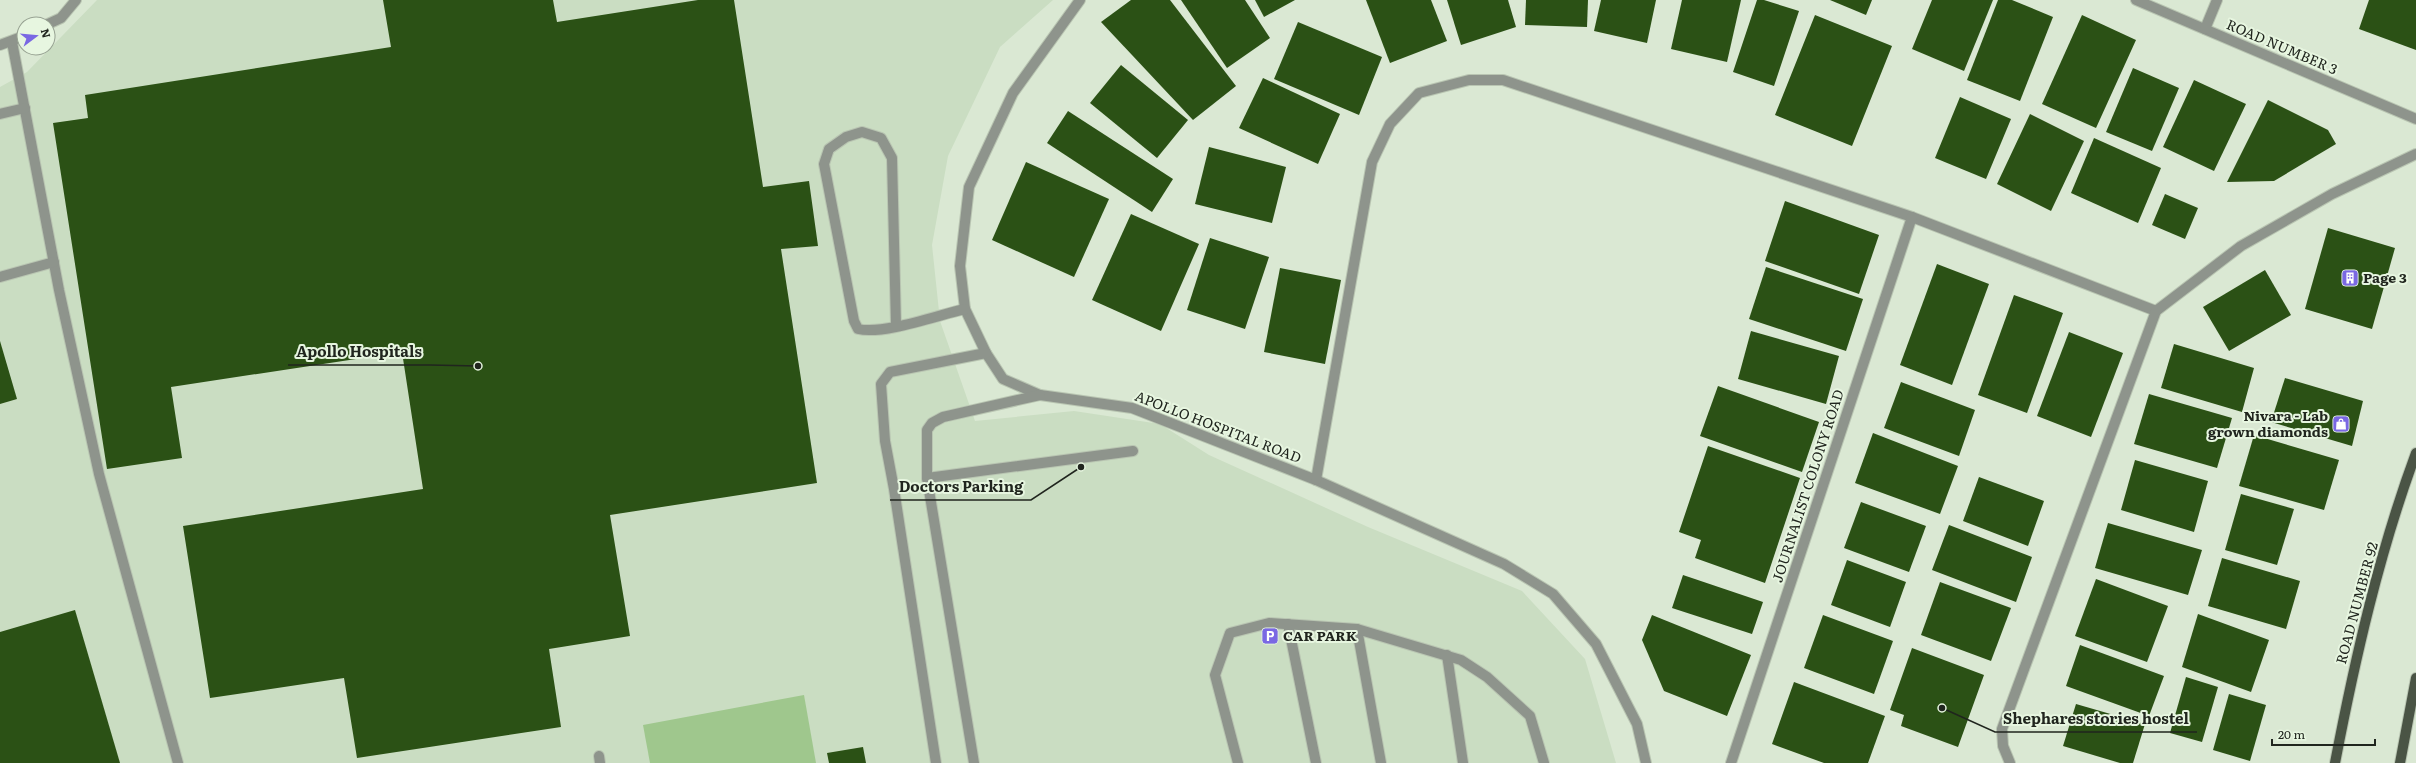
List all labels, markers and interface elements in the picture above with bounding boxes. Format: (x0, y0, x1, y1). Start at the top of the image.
street label: ROAD NUMBER 3 (2224, 14, 2341, 79)
north arrow (16, 16, 56, 56)
text: N (38, 26, 56, 40)
place label: Page 3 (2363, 267, 2407, 287)
building icon: Page 3 (2340, 268, 2360, 288)
callout: Apollo Hospitals (288, 338, 430, 365)
text: Apollo Hospitals (296, 339, 422, 362)
street label: APOLLO HOSPITAL ROAD (1132, 385, 1305, 467)
street label: JOURNALIST COLONY ROAD (1766, 386, 1848, 585)
place label: Nivara - Lab grown diamonds (2208, 405, 2328, 441)
shop icon: Nivara - Lab grown diamonds (2331, 414, 2351, 434)
callout: Doctors Parking (890, 473, 1031, 500)
text: Doctors Parking (899, 474, 1024, 497)
street label: ROAD NUMBER 92 (2330, 539, 2382, 666)
place label: CAR PARK (1283, 625, 1357, 645)
parking icon: CAR PARK (1260, 626, 1280, 646)
callout: Shephares stories hostel (1995, 705, 2197, 732)
text: Shephares stories hostel (2003, 706, 2189, 729)
scale bar (2272, 721, 2375, 747)
text: 20 m (2278, 725, 2305, 743)

